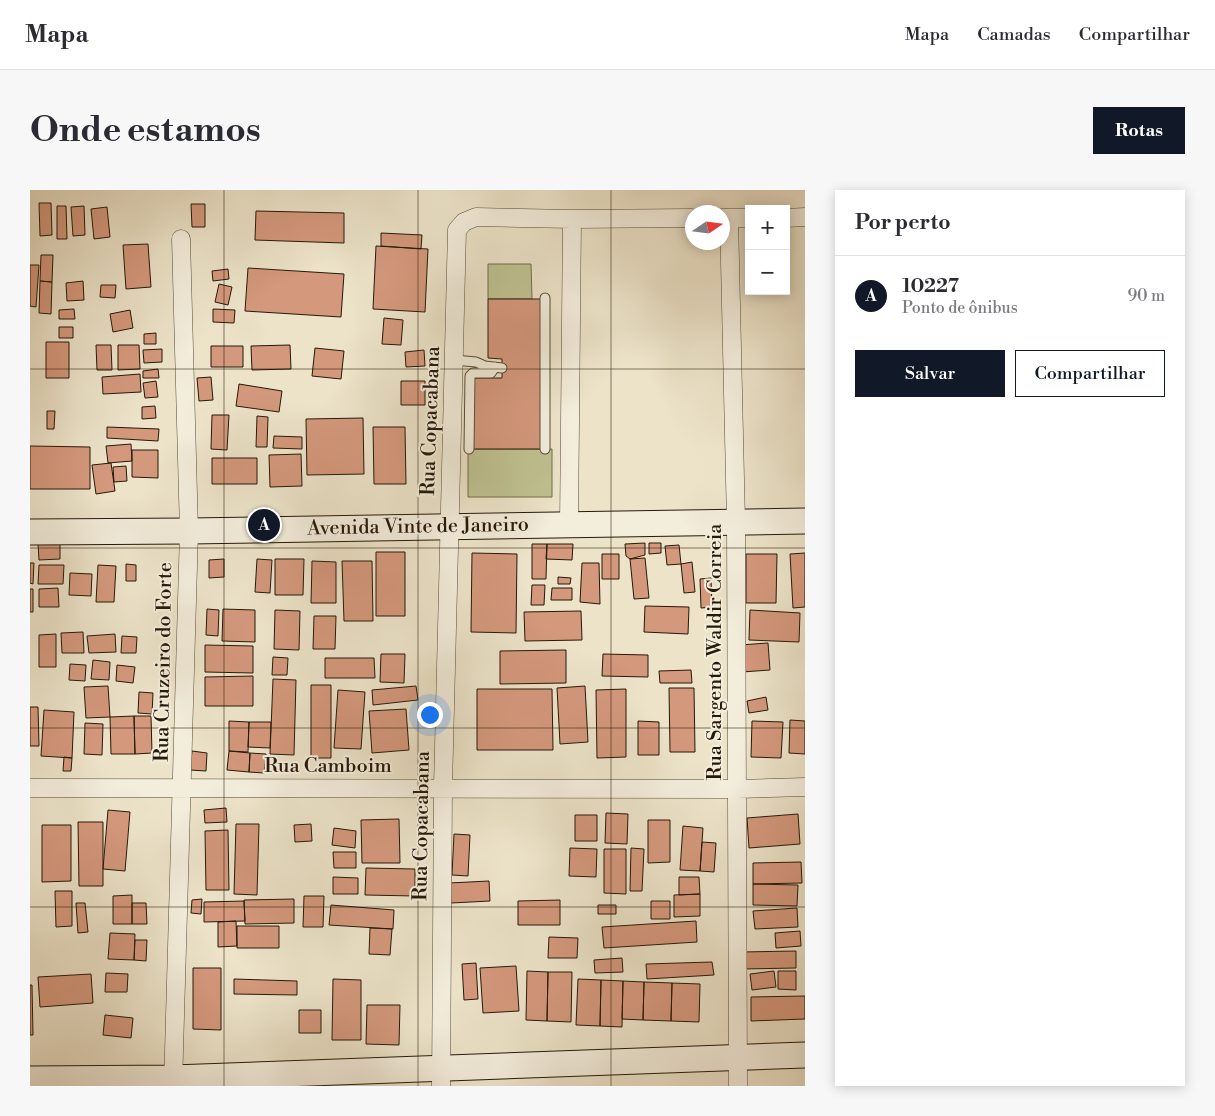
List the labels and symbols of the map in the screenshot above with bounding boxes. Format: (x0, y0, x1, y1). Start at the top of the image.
north arrow (685, 205, 730, 250)
street label: Rua Copacabana (416, 345, 446, 496)
pin: A (248, 506, 280, 544)
street label: Avenida Vinte de Janeiro (306, 513, 529, 541)
street label: Rua Sargento Waldir Correia (703, 523, 728, 780)
street label: Rua Cruzeiro do Forte (150, 562, 178, 762)
your location (417, 702, 443, 728)
street label: Rua Copacabana (408, 750, 436, 901)
street label: Rua Camboim (264, 754, 392, 779)

